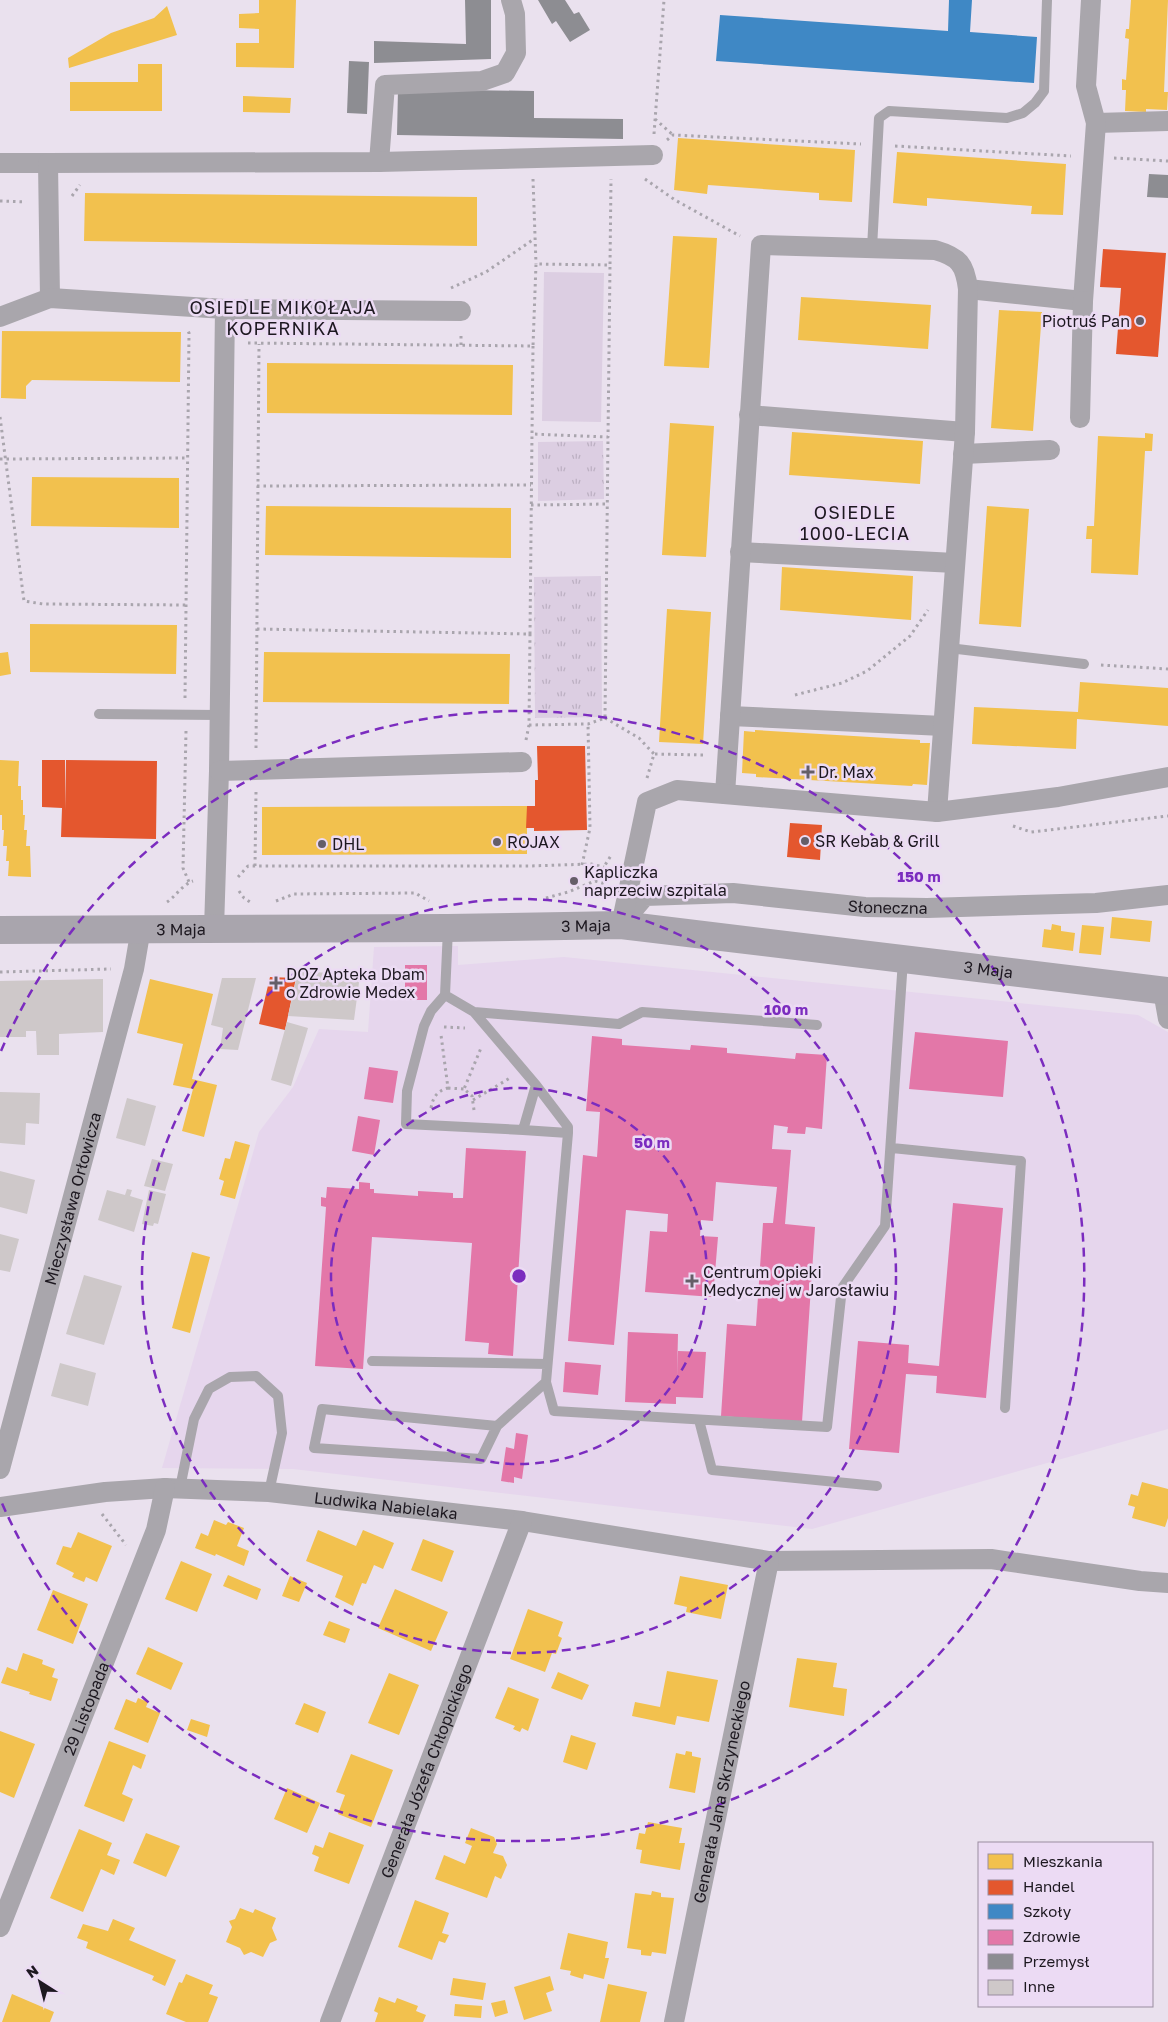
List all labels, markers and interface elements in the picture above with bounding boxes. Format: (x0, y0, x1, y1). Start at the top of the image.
district label: OSIEDLE MIKOŁAJA KOPERNIKA (189, 296, 377, 339)
place label: Piotruś Pan (1042, 311, 1130, 331)
marker: Piotruś Pan (1134, 315, 1146, 327)
district label: OSIEDLE 1000-LECIA (800, 501, 910, 544)
place label: Dr. Max (818, 762, 874, 782)
marker: Dr. Max (802, 766, 814, 778)
place label: SR Kebab & Grill (815, 831, 940, 851)
place label: ROJAX (507, 832, 560, 852)
place label: DHL (332, 834, 364, 854)
marker: SR Kebab & Grill (799, 835, 811, 847)
marker: ROJAX (491, 836, 503, 848)
marker: DHL (316, 838, 328, 850)
place label: Kapliczka naprzeciw szpitala (584, 862, 727, 900)
text: 150 m (897, 867, 941, 885)
marker: Kapliczka naprzeciw szpitala (568, 875, 580, 887)
street label: Słoneczna (847, 895, 928, 918)
street label: 3 Maja (561, 915, 611, 936)
street label: 3 Maja (156, 919, 206, 939)
street label: 3 Maja (963, 956, 1014, 982)
place label: DOZ Apteka Dbam o Zdrowie Medex (286, 964, 425, 1002)
marker: DOZ Apteka Dbam o Zdrowie Medex (270, 977, 282, 989)
text: 100 m (764, 1000, 808, 1018)
street label: Mieczysława Orłowicza (40, 1110, 105, 1287)
text: 50 m (634, 1133, 670, 1151)
place label: Centrum Opieki Medycznej w Jarosławiu (703, 1262, 889, 1300)
centre of rings (510, 1267, 528, 1285)
marker: Centrum Opieki Medycznej w Jarosławiu (685, 1274, 699, 1288)
street label: Ludwika Nabielaka (313, 1487, 459, 1524)
street label: 29 Listopada (59, 1659, 113, 1758)
street label: Generała Józefa Chłopickiego (376, 1661, 476, 1881)
street label: Generała Jana Skrzyneckiego (689, 1679, 754, 1905)
legend (978, 1842, 1153, 2007)
text: Mieszkania (1023, 1852, 1103, 1870)
text: Handel (1023, 1877, 1075, 1895)
text: Szkoły (1023, 1902, 1072, 1920)
text: Zdrowie (1023, 1927, 1081, 1945)
text: Przemysł (1023, 1952, 1090, 1970)
north arrow (15, 1957, 65, 2007)
text: N (23, 1961, 41, 1981)
text: Inne (1023, 1977, 1055, 1995)

